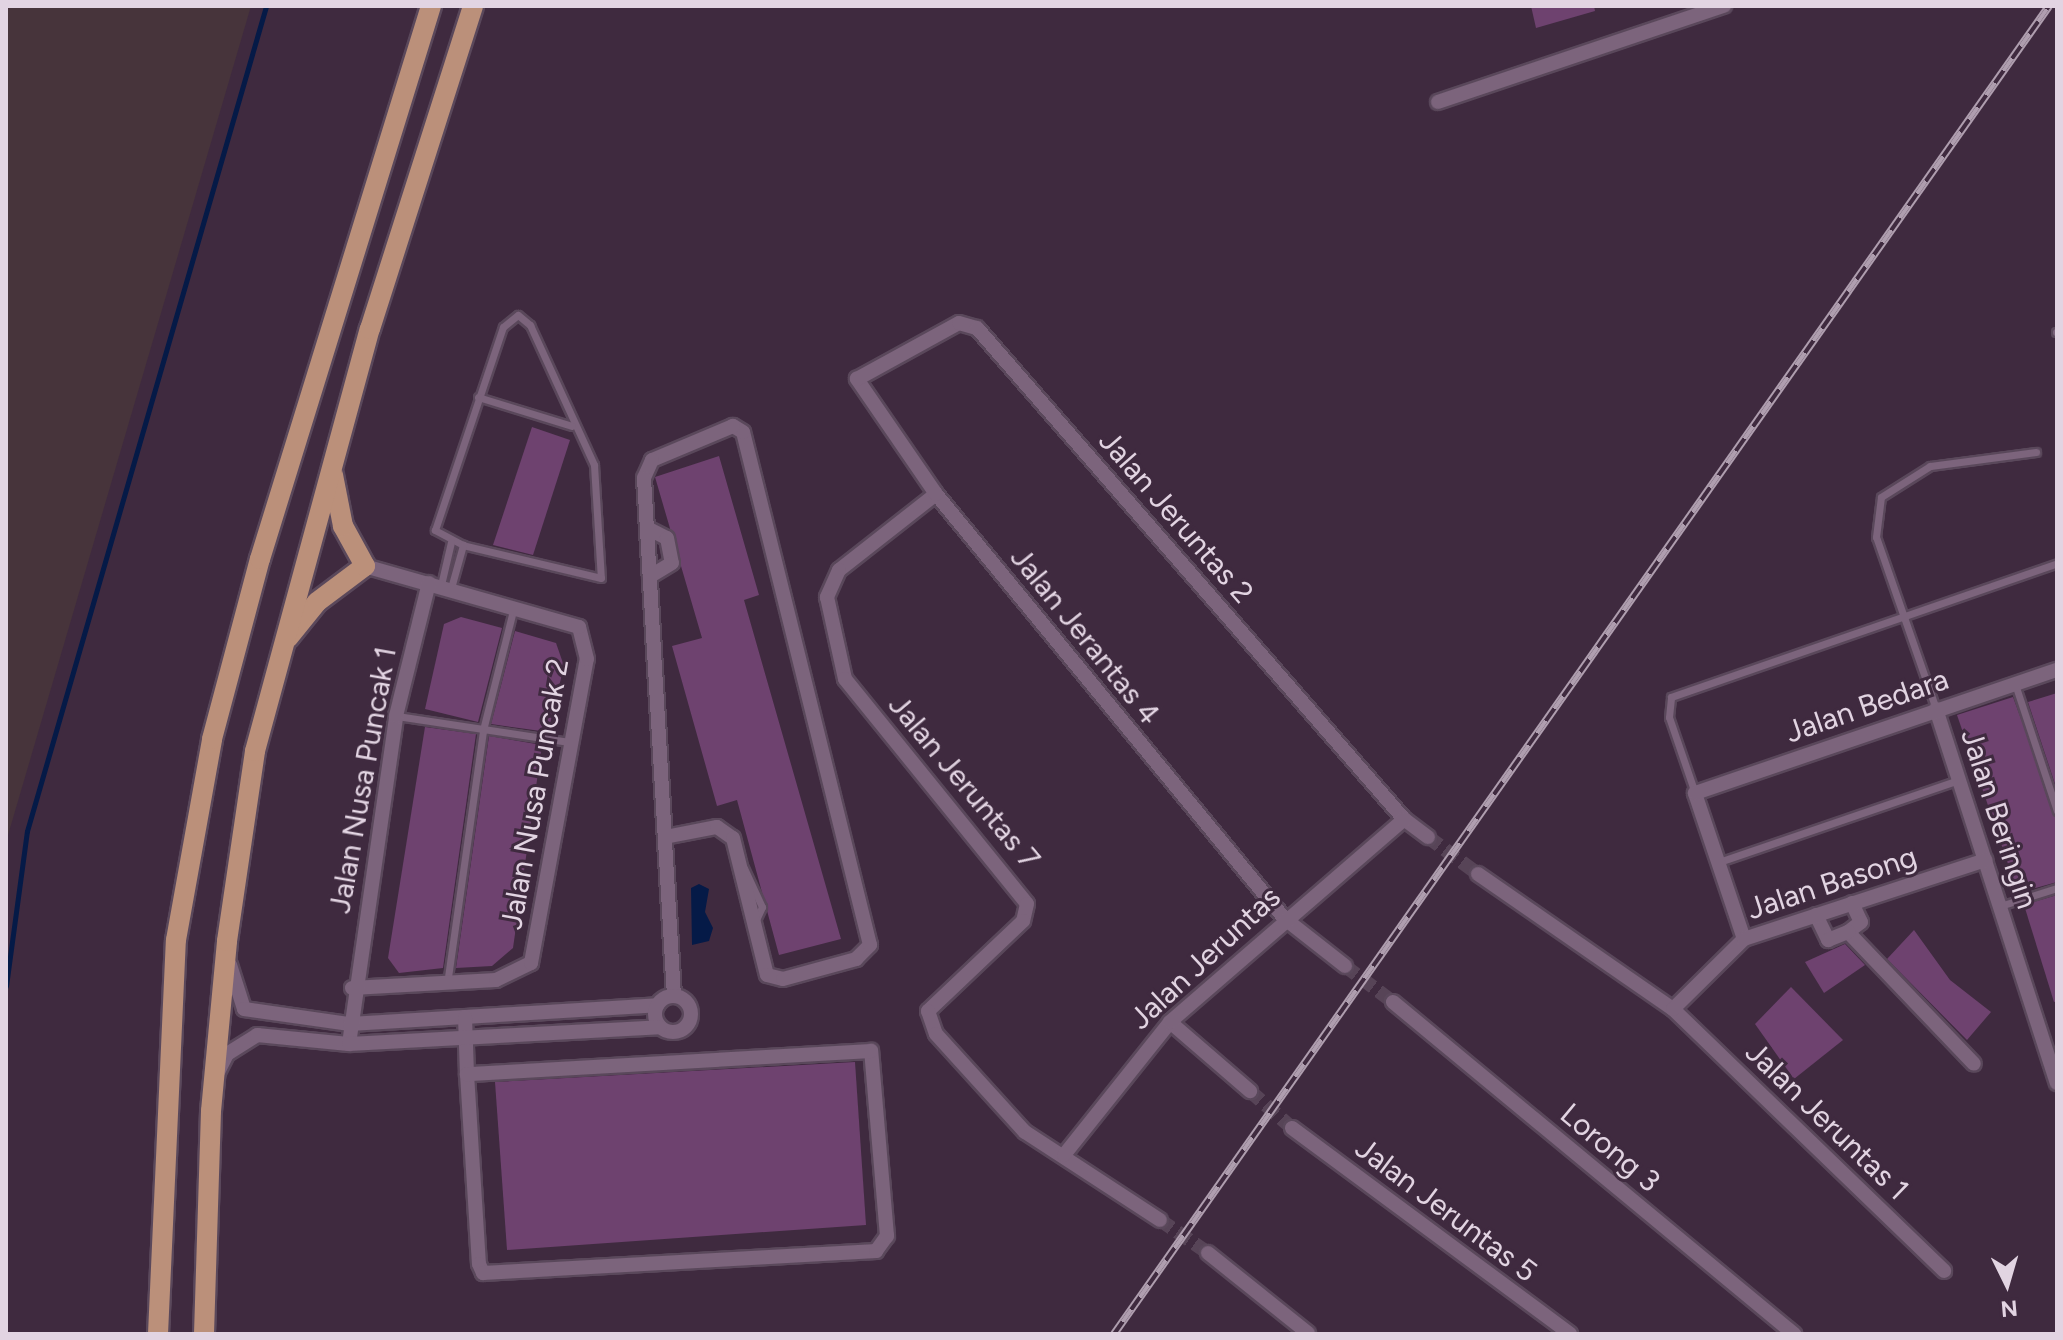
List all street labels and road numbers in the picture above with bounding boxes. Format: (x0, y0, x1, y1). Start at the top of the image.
street label: Jalan Jeruntas 2 (1091, 423, 1261, 611)
street label: Jalan Jerantas 4 (1003, 540, 1167, 732)
street label: Jalan Nusa Puncak 1 (322, 644, 404, 916)
street label: Jalan Nusa Puncak 2 (493, 656, 577, 932)
street label: Jalan Bedara (1781, 661, 1953, 751)
street label: Jalan Jeruntas 7 (881, 688, 1047, 876)
street label: Jalan Beringin (1953, 725, 2045, 913)
street label: Jalan Basong (1743, 839, 1921, 927)
street label: Jalan Jeruntas (1122, 879, 1288, 1037)
street label: Jalan Jeruntas 1 (1738, 1034, 1916, 1208)
street label: Lorong 3 (1553, 1096, 1667, 1200)
street label: Jalan Jeruntas 5 (1348, 1130, 1544, 1290)

